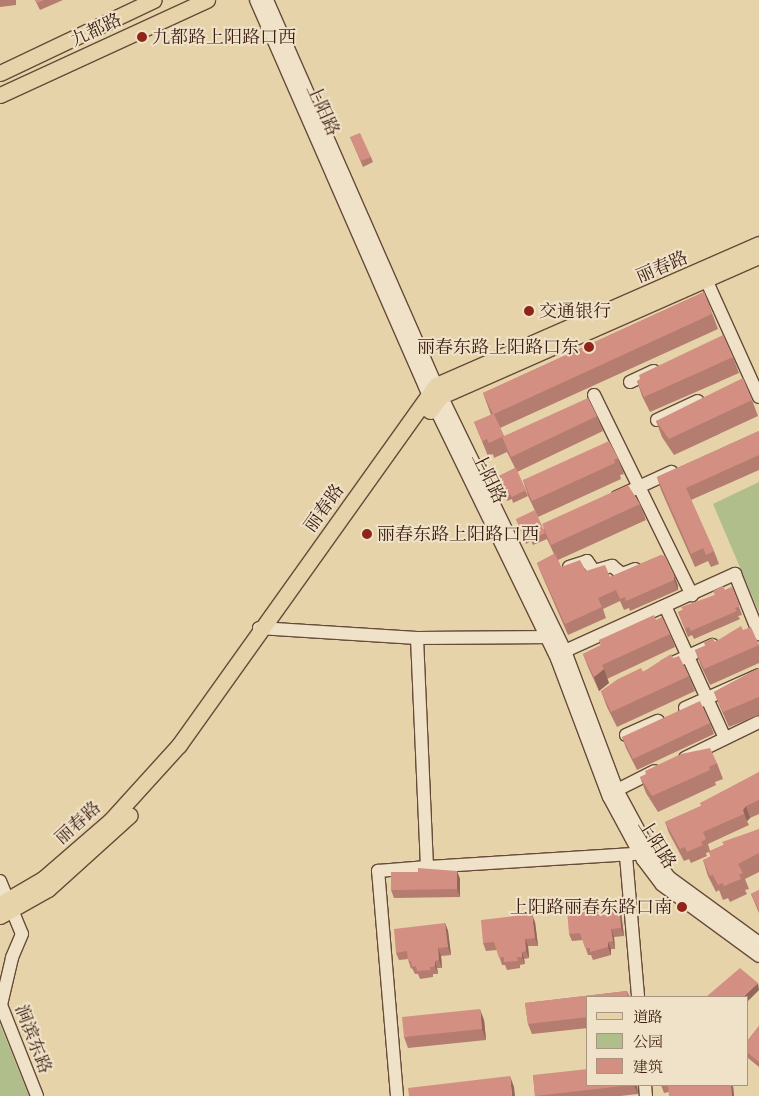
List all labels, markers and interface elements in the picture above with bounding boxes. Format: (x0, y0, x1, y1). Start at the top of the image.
street label: 九都路 (67, 9, 125, 51)
place label: 九都路上阳路口西 (152, 26, 296, 48)
marker: 九都路上阳路口西 (136, 31, 148, 43)
street label: 上阳路 (302, 81, 344, 139)
street label: 丽春路 (633, 247, 691, 287)
place label: 交通银行 (539, 300, 611, 322)
marker: 交通银行 (523, 305, 535, 317)
place label: 丽春东路上阳路口东 (417, 336, 579, 358)
marker: 丽春东路上阳路口东 (583, 341, 595, 353)
street label: 上阳路 (467, 449, 511, 507)
street label: 丽春路 (299, 480, 349, 536)
place label: 丽春东路上阳路口西 (377, 523, 539, 545)
marker: 丽春东路上阳路口西 (361, 528, 373, 540)
street label: 丽春路 (51, 797, 105, 849)
street label: 上阳路 (634, 815, 680, 873)
place label: 上阳路丽春东路口南 (510, 896, 672, 918)
marker: 上阳路丽春东路口南 (676, 901, 688, 913)
legend (586, 996, 749, 1086)
street label: 涧滨东路 (10, 1002, 56, 1076)
text: 道路 (633, 1007, 663, 1027)
text: 公园 (633, 1032, 663, 1052)
text: 建筑 (633, 1057, 663, 1077)

